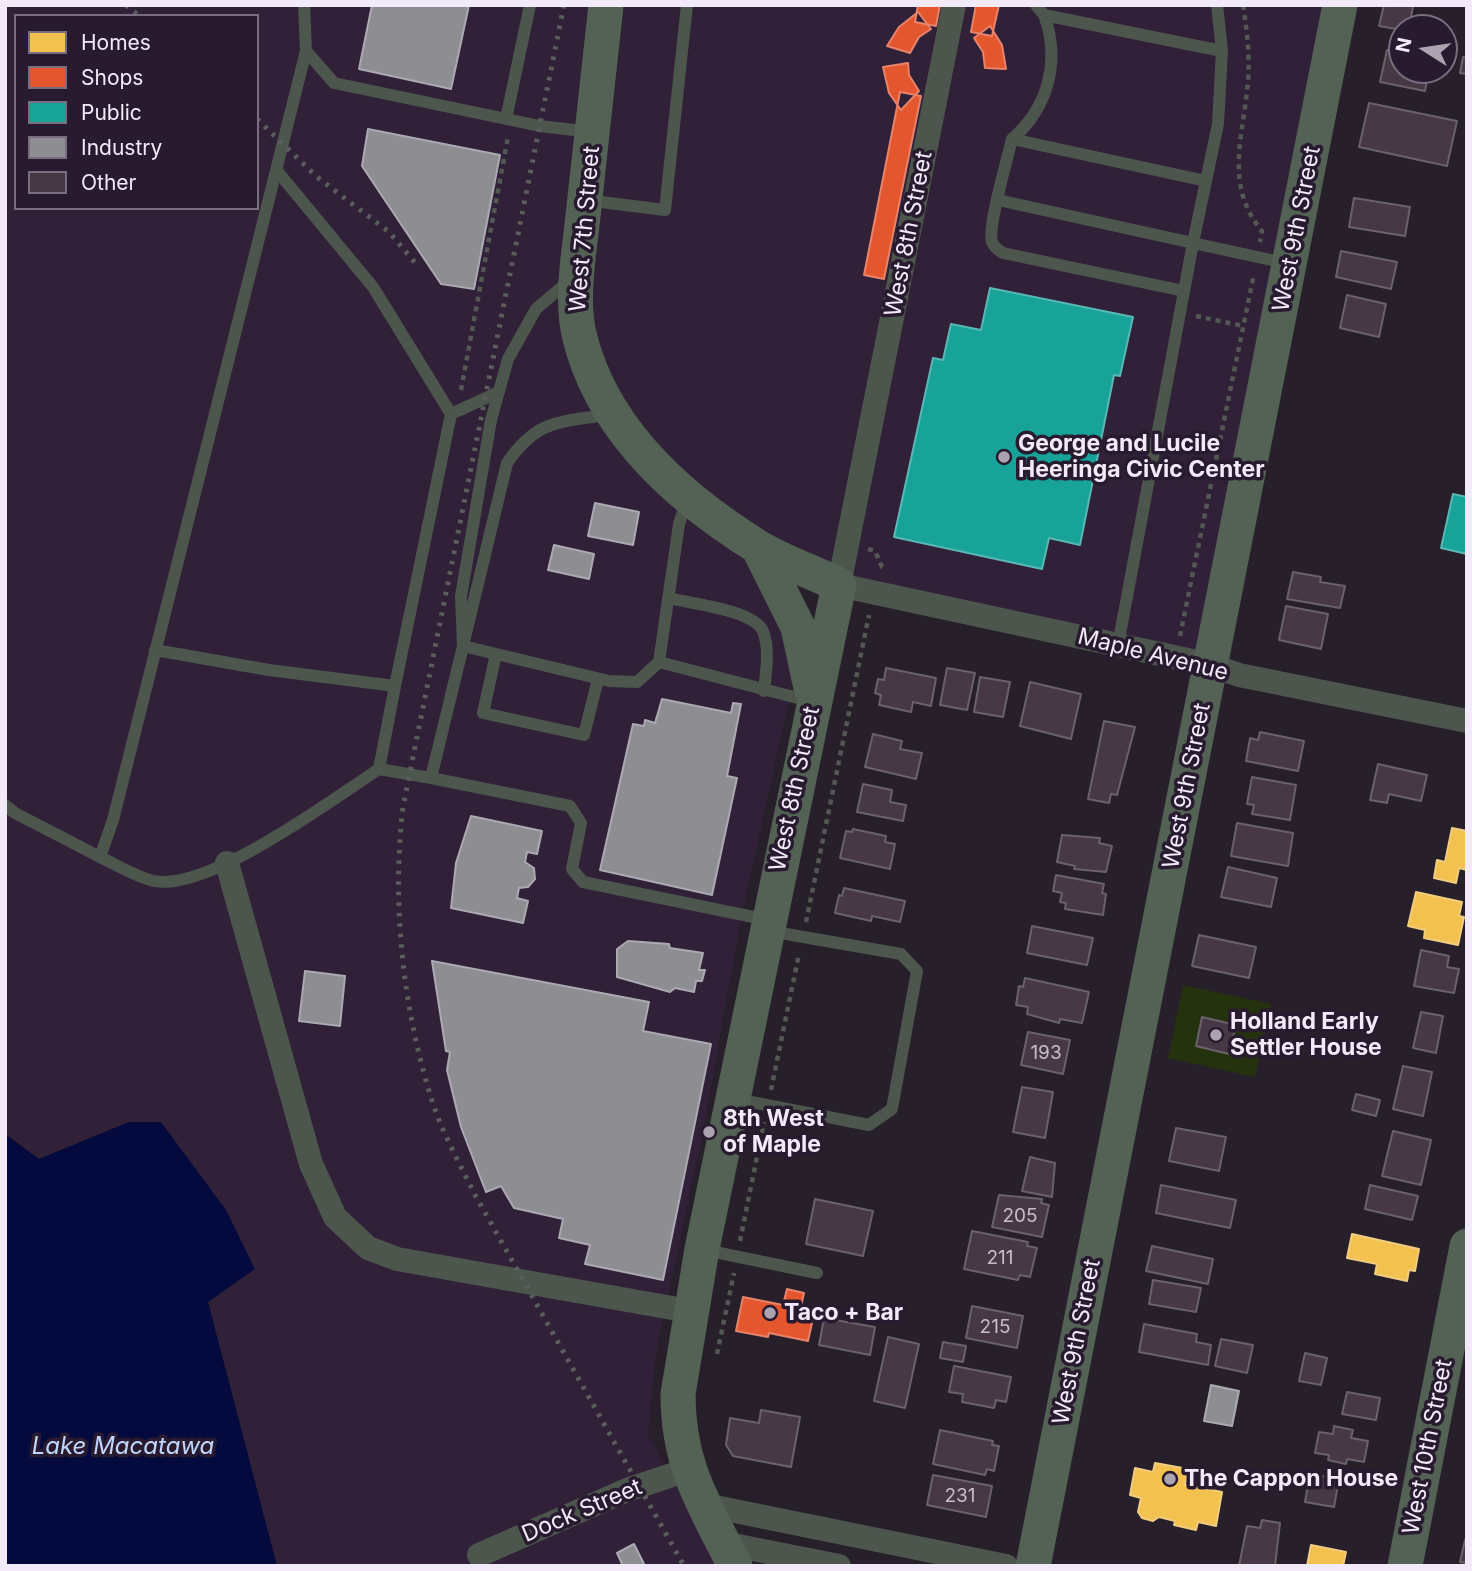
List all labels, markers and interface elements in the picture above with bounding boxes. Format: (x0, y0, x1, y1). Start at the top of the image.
legend (14, 14, 259, 210)
north arrow (1388, 14, 1458, 84)
text: Homes (81, 30, 151, 55)
text: N (1391, 35, 1417, 54)
text: Shops (81, 65, 143, 90)
text: Public (81, 100, 142, 125)
text: Industry (81, 135, 162, 160)
street label: West 9th Street (1267, 144, 1327, 314)
street label: West 7th Street (564, 145, 606, 313)
street label: West 8th Street (879, 149, 939, 319)
text: Other (81, 170, 137, 195)
place label: George and Lucile Heeringa Civic Center (1018, 430, 1265, 484)
marker: George and Lucile Heeringa Civic Center (996, 449, 1012, 465)
street label: Maple Avenue (1075, 623, 1231, 687)
street label: West 9th Street (1157, 701, 1217, 871)
street label: West 8th Street (764, 704, 826, 874)
place label: Holland Early Settler House (1230, 1008, 1382, 1062)
marker: Holland Early Settler House (1208, 1027, 1224, 1043)
house number: 193 (1030, 1042, 1062, 1064)
place label: 8th West of Maple (723, 1105, 824, 1159)
marker: 8th West of Maple (701, 1124, 717, 1140)
house number: 205 (1002, 1205, 1038, 1227)
house number: 211 (986, 1247, 1014, 1269)
street label: West 9th Street (1047, 1257, 1107, 1427)
place label: Taco + Bar (784, 1299, 903, 1327)
marker: Taco + Bar (762, 1305, 778, 1321)
house number: 215 (980, 1316, 1010, 1338)
street label: West 10th Street (1397, 1357, 1459, 1537)
water label: Lake Macatawa (32, 1433, 214, 1461)
place label: The Cappon House (1184, 1465, 1398, 1493)
marker: The Cappon House (1162, 1471, 1178, 1487)
street label: Dock Street (518, 1473, 646, 1549)
house number: 231 (944, 1485, 976, 1507)

